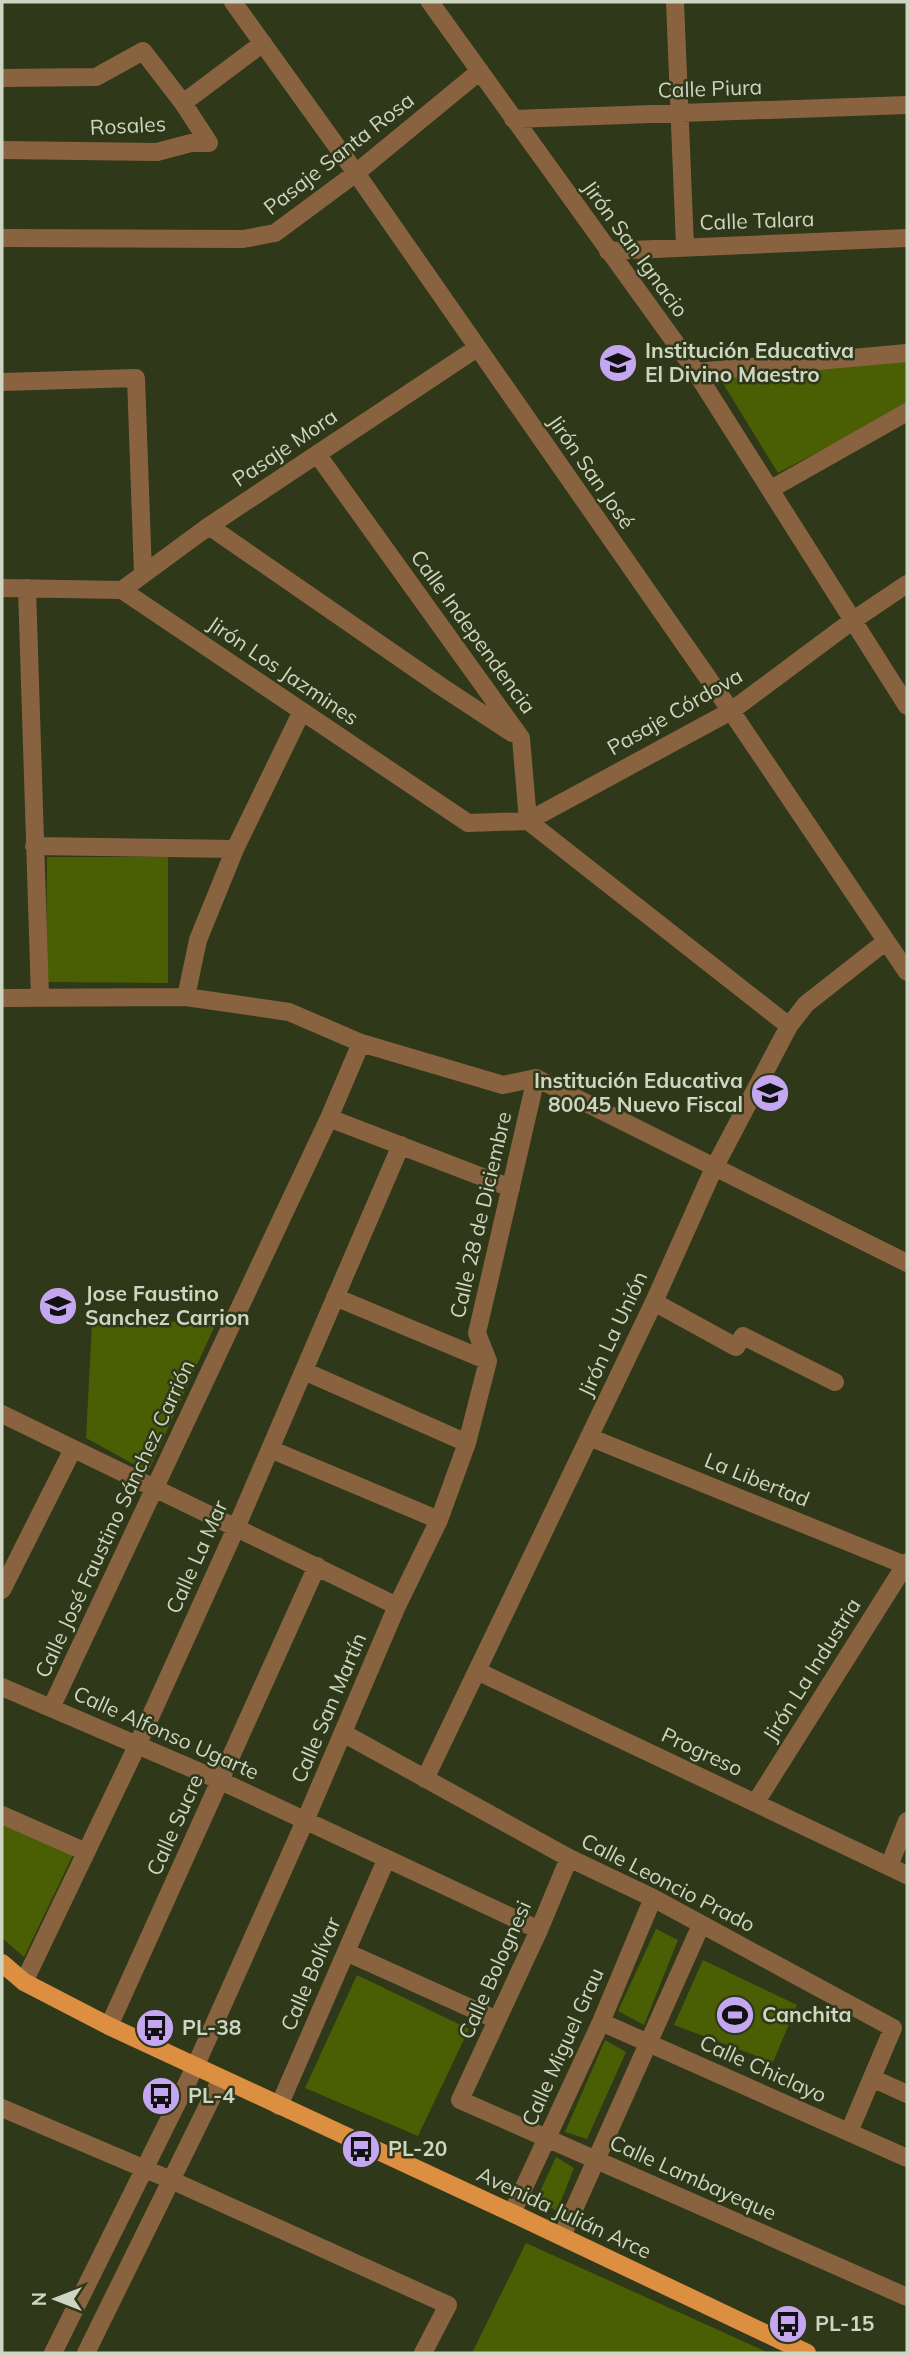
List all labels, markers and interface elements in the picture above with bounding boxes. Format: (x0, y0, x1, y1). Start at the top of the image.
street label: Calle Piura (657, 73, 763, 103)
street label: Pasaje Santa Rosa (258, 87, 419, 220)
street label: Rosales (89, 110, 167, 140)
street label: Jirón San Ignacio (577, 175, 694, 322)
street label: Calle Talara (699, 205, 815, 235)
place label: Institución Educativa El Divino Maestro (645, 337, 854, 387)
school or university icon: Institución Educativa El Divino Maestro (597, 342, 639, 384)
street label: Pasaje Mora (227, 403, 342, 492)
street label: Jirón San José (543, 409, 641, 534)
street label: Calle Independencia (406, 545, 542, 718)
street label: Jirón Los Jazmines (203, 610, 364, 730)
street label: Pasaje Córdova (602, 662, 747, 760)
place label: Institución Educativa 80045 Nuevo Fiscal (534, 1067, 743, 1117)
school or university icon: Institución Educativa 80045 Nuevo Fiscal (749, 1072, 791, 1114)
street label: Calle 28 de Diciembre (444, 1109, 516, 1321)
street label: Jirón La Unión (572, 1267, 653, 1401)
place label: Jose Faustino Sanchez Carrion (85, 1280, 250, 1330)
school or university icon: Jose Faustino Sanchez Carrion (37, 1285, 79, 1327)
street label: Calle José Faustino Sánchez Carrión (29, 1355, 199, 1682)
street label: La Libertad (701, 1446, 814, 1512)
street label: Calle La Mar (160, 1496, 233, 1617)
street label: Jirón La Industria (757, 1593, 866, 1746)
street label: Calle San Martín (285, 1629, 371, 1787)
street label: Calle Alfonso Ugarte (70, 1679, 263, 1785)
street label: Progreso (658, 1721, 747, 1781)
street label: Calle Sucre (140, 1770, 208, 1879)
street label: Calle Leoncio Prado (577, 1827, 760, 1937)
street label: Calle Bolognesi (452, 1896, 536, 2043)
street label: Calle Bolívar (274, 1913, 346, 2034)
street label: Calle Miguel Grau (515, 1963, 609, 2130)
sports icon: Canchita (714, 1994, 756, 2036)
place label: Canchita (762, 2001, 851, 2027)
bus stop icon: PL-38 (134, 2007, 176, 2049)
place label: PL-38 (182, 2014, 241, 2040)
street label: Calle Chiclayo (696, 2029, 831, 2108)
bus stop icon: PL-4 (140, 2075, 182, 2117)
place label: PL-4 (188, 2082, 235, 2108)
bus stop icon: PL-20 (340, 2128, 382, 2170)
street label: Calle Lambayeque (606, 2129, 781, 2226)
place label: PL-20 (388, 2135, 447, 2161)
street label: Avenida Julián Arce (473, 2160, 656, 2264)
north arrow (21, 2264, 91, 2334)
text: N (27, 2292, 51, 2306)
bus stop icon: PL-15 (767, 2303, 809, 2345)
place label: PL-15 (815, 2310, 874, 2336)

